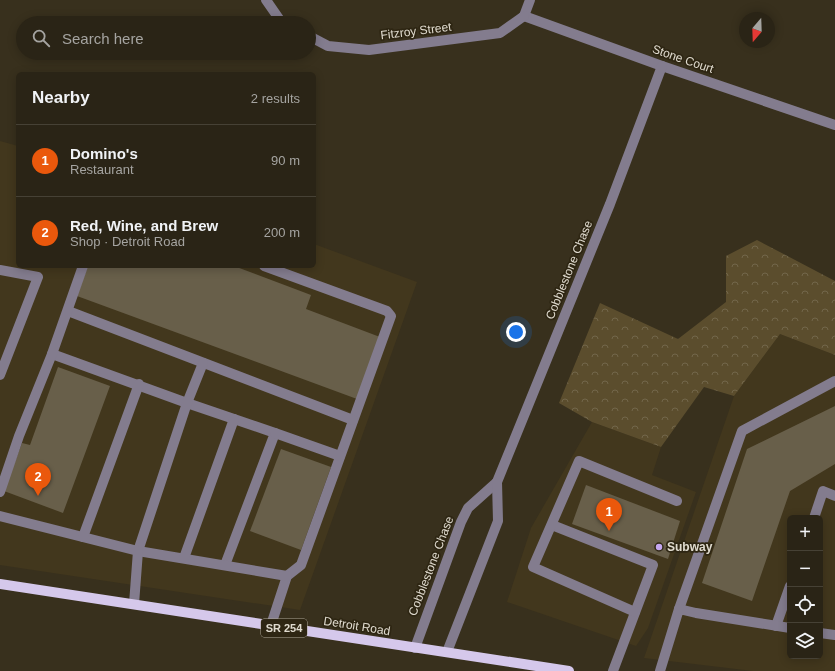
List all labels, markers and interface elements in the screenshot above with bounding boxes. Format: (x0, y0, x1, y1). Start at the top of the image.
north arrow (739, 12, 775, 48)
search box (16, 16, 316, 60)
street label: Fitzroy Street (380, 20, 453, 42)
icon: search (30, 27, 52, 49)
text: Search here (62, 30, 144, 47)
street label: Stone Court (650, 42, 716, 76)
text: Nearby (32, 88, 90, 107)
text: 2 results (251, 91, 300, 106)
text: Domino's (70, 145, 138, 162)
text: 1 (41, 153, 49, 168)
text: 90 m (271, 153, 300, 168)
text: Restaurant (70, 162, 134, 177)
text: Red, Wine, and Brew (70, 217, 218, 234)
street label: Cobblestone Chase (543, 218, 595, 321)
text: 2 (41, 225, 49, 240)
text: 200 m (264, 225, 300, 240)
text: Shop · Detroit Road (70, 234, 185, 249)
your location (506, 322, 526, 342)
pin: 2 (25, 463, 51, 496)
pin: 1 (596, 498, 622, 531)
street label: Cobblestone Chase (406, 514, 457, 618)
map controls (787, 515, 823, 659)
button: + (787, 515, 823, 551)
place label: Subway (667, 540, 713, 554)
marker: Subway (654, 542, 664, 552)
button: − (787, 551, 823, 587)
button: locate (787, 587, 823, 623)
street label: Detroit Road (323, 614, 391, 638)
road number: SR 254 (261, 619, 307, 637)
button: layers (787, 623, 823, 659)

